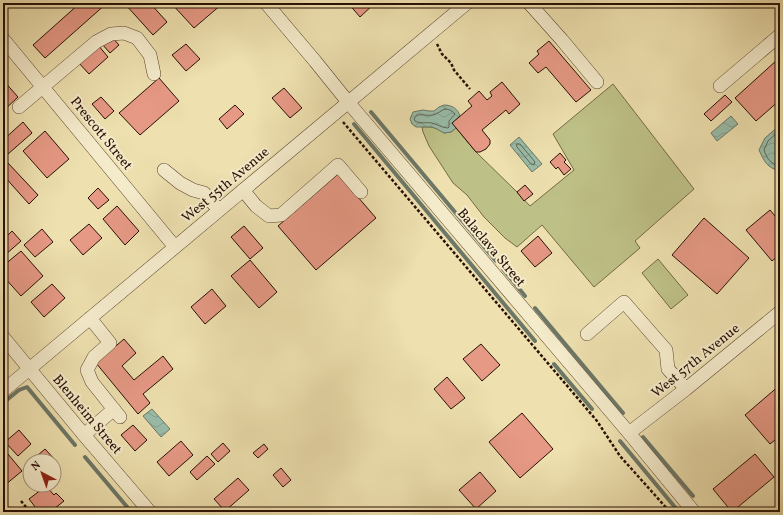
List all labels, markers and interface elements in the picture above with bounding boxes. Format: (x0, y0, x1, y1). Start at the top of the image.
street label: Prescott Street (65, 93, 136, 175)
street label: West 55th Avenue (178, 143, 274, 227)
street label: Balaclava Street (452, 205, 529, 291)
street label: West 57th Avenue (648, 319, 744, 403)
street label: Blenheim Street (48, 371, 126, 459)
north arrow (22, 453, 62, 493)
text: N (28, 458, 44, 475)

